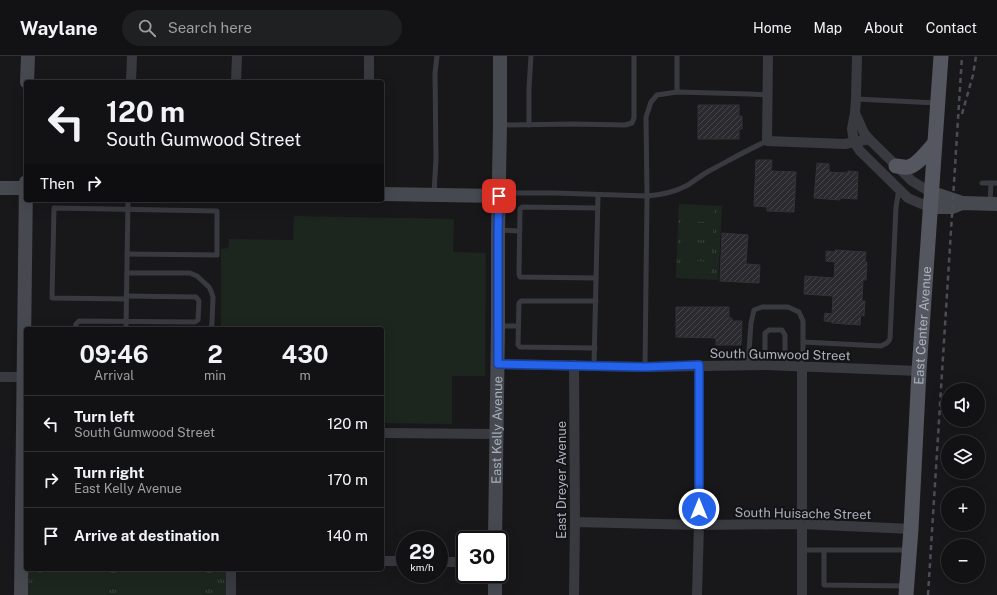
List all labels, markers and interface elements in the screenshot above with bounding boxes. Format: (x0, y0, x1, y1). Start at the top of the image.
search box (122, 10, 402, 46)
text: Waylane (20, 17, 98, 39)
icon: search (136, 17, 158, 39)
text: Search here (168, 19, 252, 36)
text: Home (753, 20, 792, 36)
text: Map (814, 20, 842, 36)
text: About (864, 20, 904, 36)
text: Contact (926, 20, 977, 36)
text: 120 m (106, 95, 185, 128)
icon: left (40, 96, 92, 148)
text: South Gumwood Street (106, 129, 301, 150)
icon: right (83, 172, 105, 194)
text: Then (40, 175, 75, 192)
pin (482, 179, 516, 213)
icon: arrive (488, 185, 510, 207)
street label: East Center Avenue (911, 266, 934, 385)
text: 09:46 (79, 340, 149, 368)
text: 2 (207, 340, 223, 368)
text: 430 (281, 340, 329, 368)
street label: South Gumwood Street (709, 346, 851, 363)
text: Arrival (94, 368, 134, 383)
text: min (204, 368, 226, 383)
text: m (299, 368, 311, 383)
street label: East Kelly Avenue (489, 376, 505, 484)
map controls (941, 383, 985, 583)
button: sound (941, 383, 985, 427)
text: Turn left (74, 408, 135, 425)
icon: left (40, 413, 62, 435)
text: 120 m (327, 415, 368, 432)
street label: East Dreyer Avenue (554, 421, 569, 539)
text: South Gumwood Street (74, 425, 215, 440)
button: layers (941, 435, 985, 479)
text: Turn right (74, 464, 144, 481)
icon: right (40, 469, 62, 491)
text: 170 m (327, 471, 368, 488)
text: East Kelly Avenue (74, 481, 182, 496)
button: + (941, 487, 985, 531)
position arrow (678, 488, 720, 530)
street label: South Huisache Street (734, 505, 872, 522)
icon: arrive (40, 525, 62, 547)
text: Arrive at destination (74, 527, 219, 544)
text: 140 m (327, 527, 368, 544)
speed limit sign: 30 (456, 531, 508, 583)
button: − (941, 539, 985, 583)
text: 29 (409, 540, 435, 564)
text: km/h (410, 561, 434, 573)

